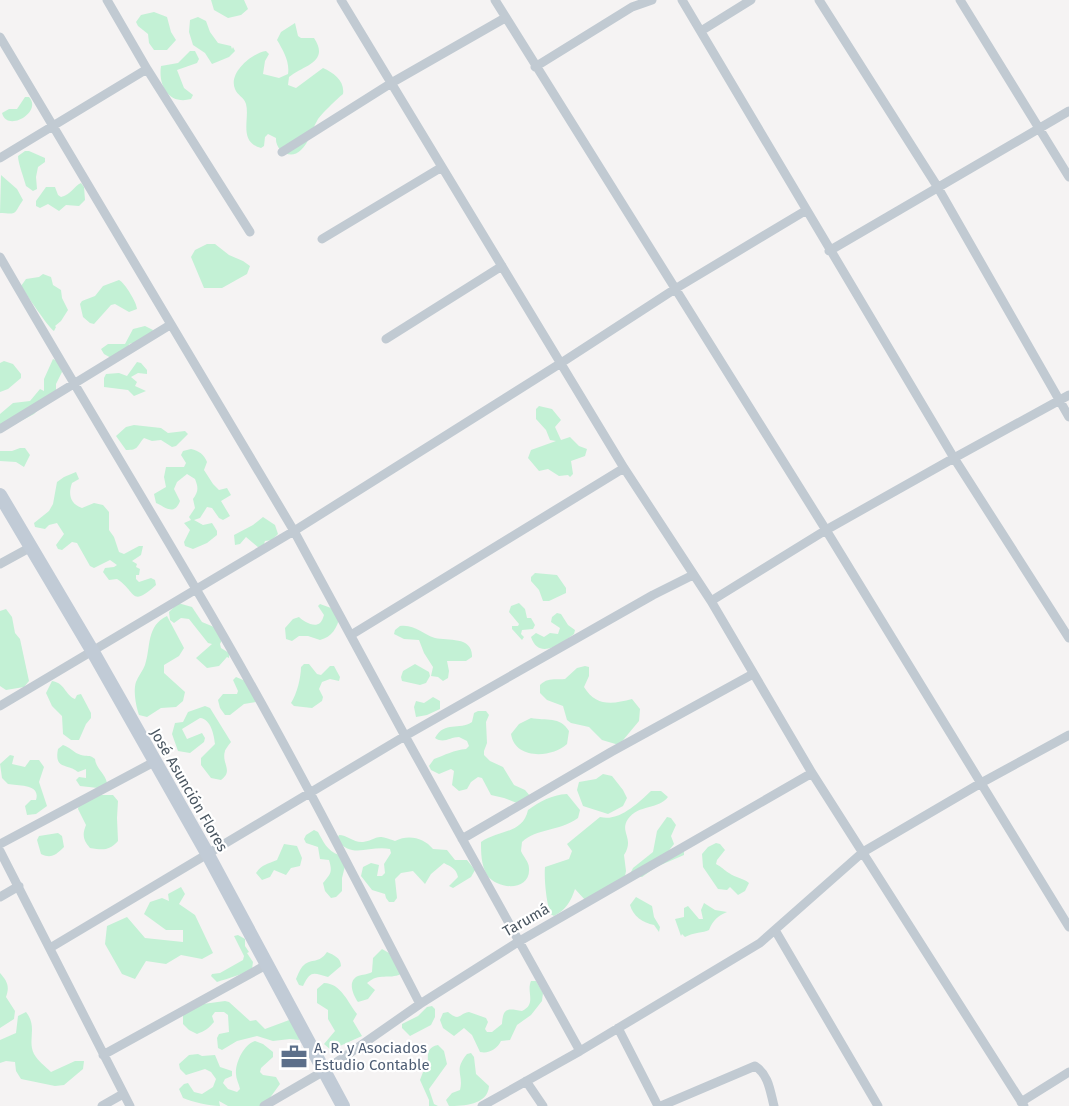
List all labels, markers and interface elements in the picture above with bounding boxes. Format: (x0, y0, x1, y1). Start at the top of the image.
street label: José Asunción Flores (146, 725, 232, 855)
street label: Tarumá (500, 900, 552, 940)
place label: A. R. y Asociados Estudio Contable (314, 1039, 430, 1074)
office icon: A. R. y Asociados Estudio Contable (279, 1042, 309, 1072)

